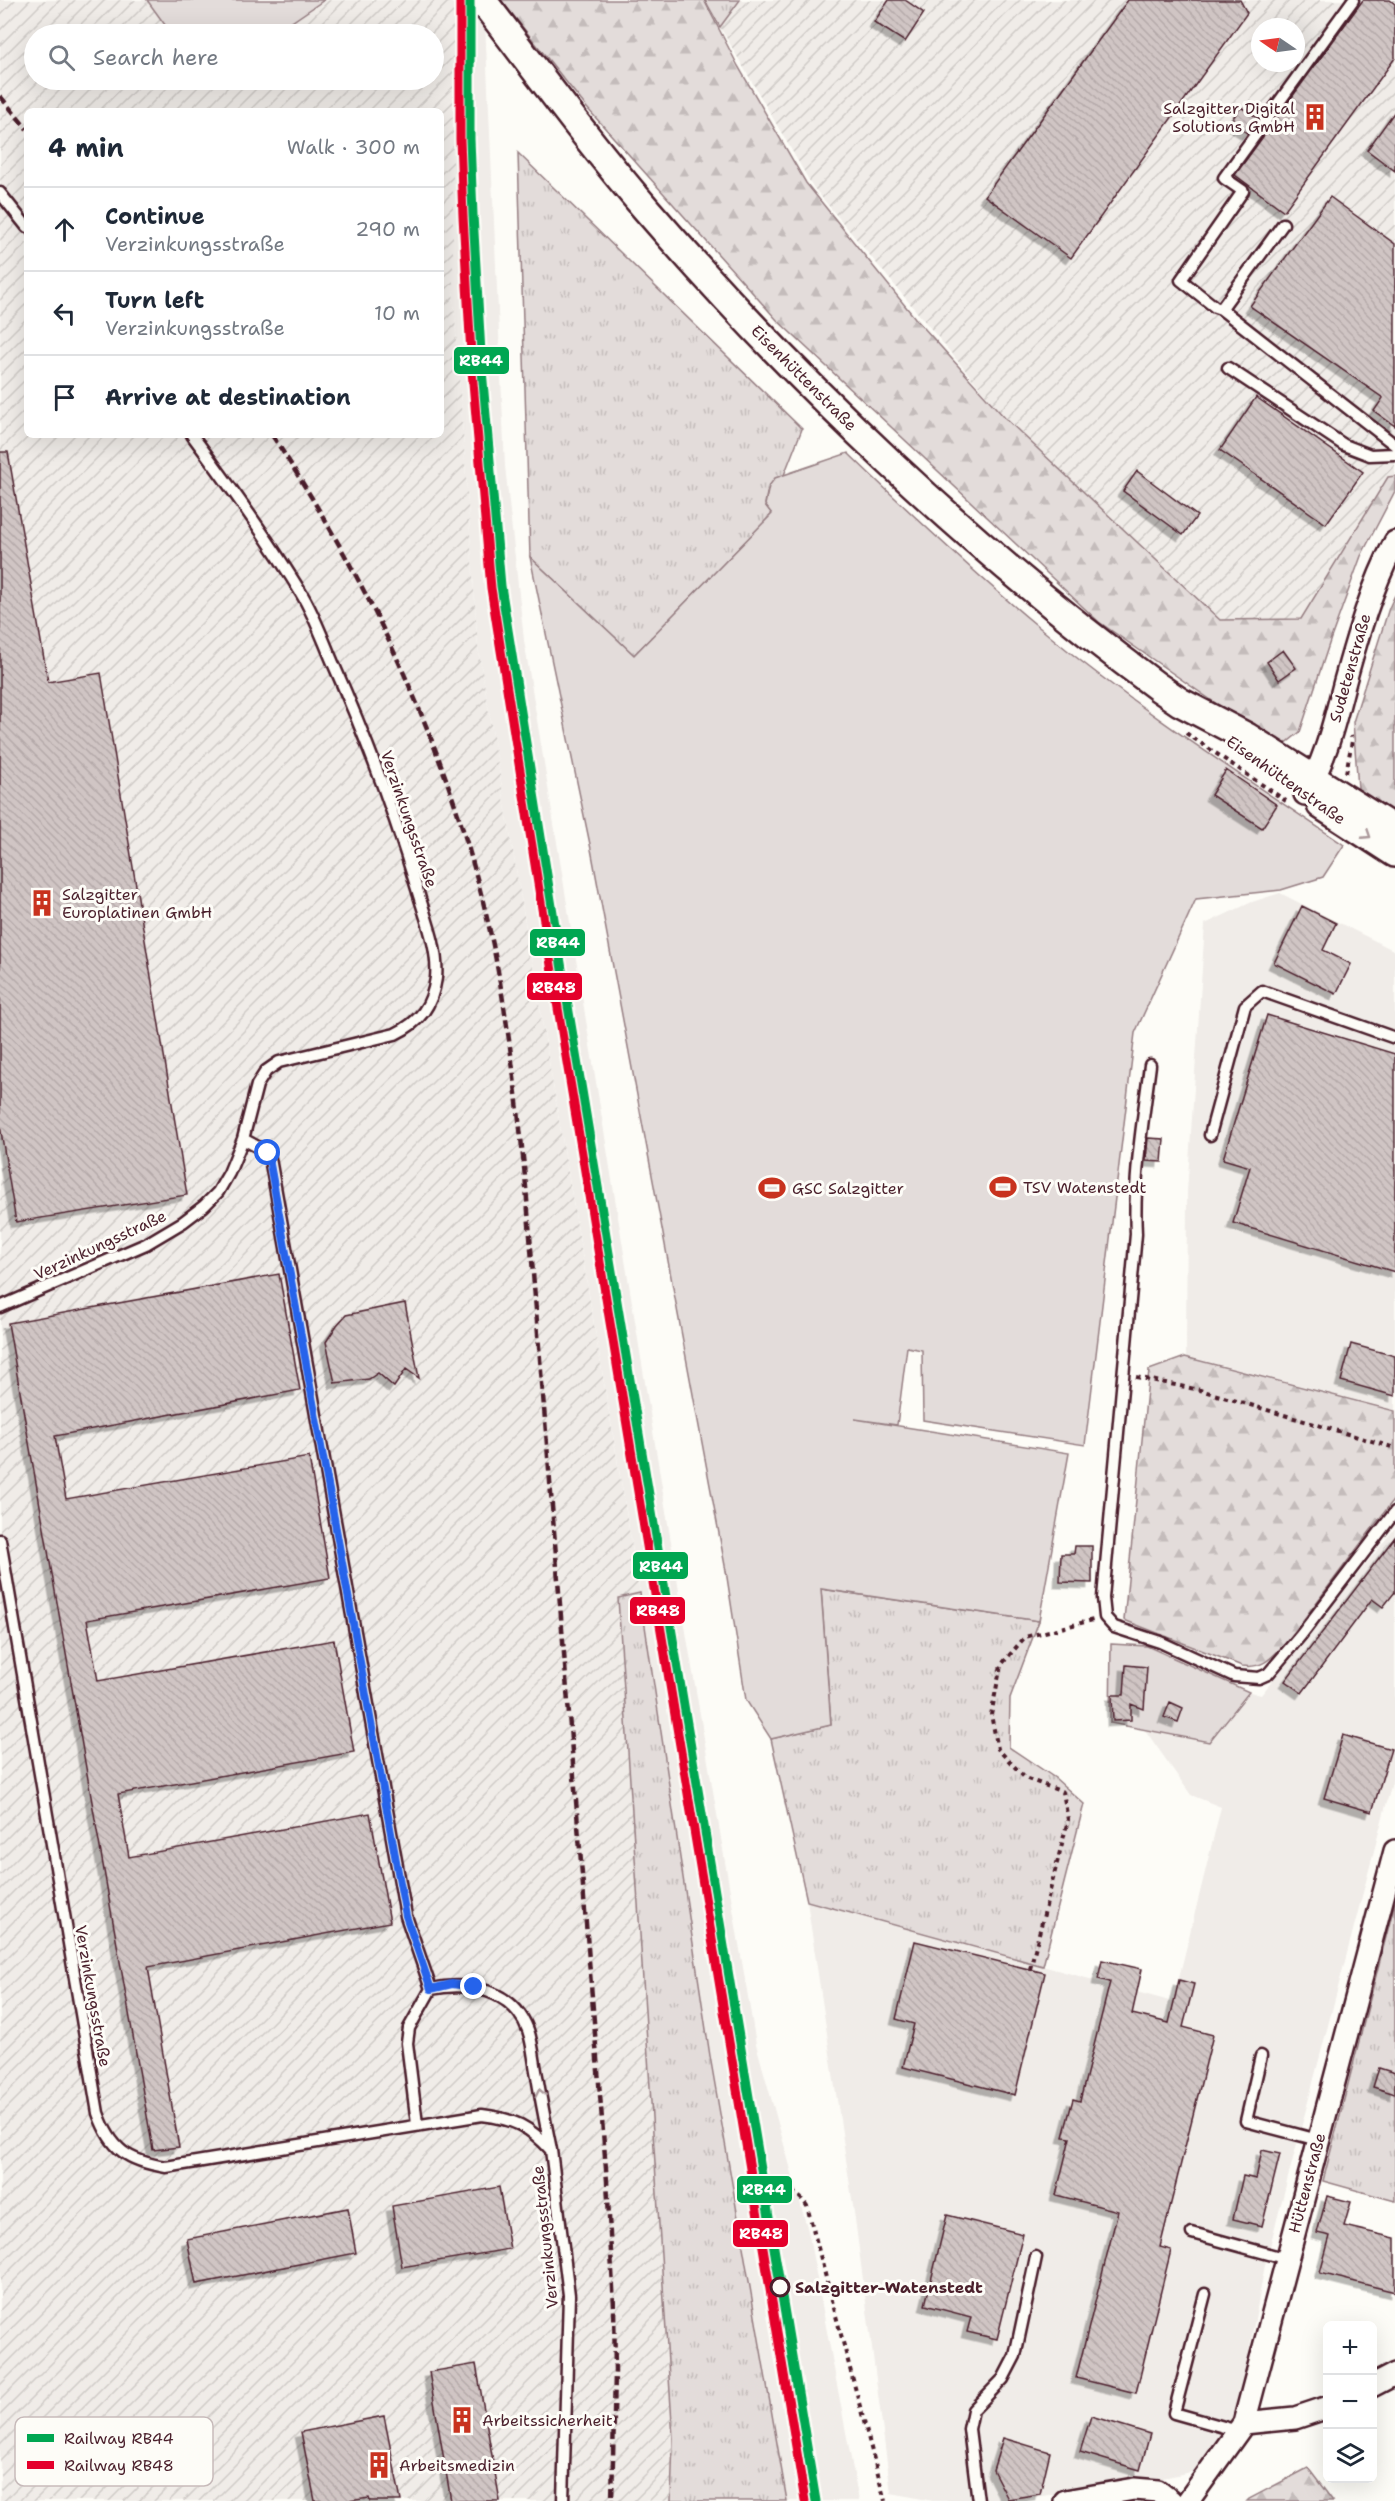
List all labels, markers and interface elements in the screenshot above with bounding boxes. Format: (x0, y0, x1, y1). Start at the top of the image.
north arrow (1251, 18, 1305, 72)
search box (24, 24, 444, 90)
icon: search (45, 41, 78, 74)
text: Search here (93, 43, 219, 72)
place label: Salzgitter Digital Solutions GmbH (1163, 98, 1295, 137)
building icon: Salzgitter Digital Solutions GmbH (1300, 102, 1330, 132)
text: 4 min (48, 130, 124, 165)
text: Walk · 300 m (287, 134, 420, 160)
text: Continue (105, 202, 205, 231)
icon: ahead (48, 213, 81, 246)
text: 290 m (355, 216, 420, 242)
text: Verzinkungsstraße (105, 231, 285, 257)
text: Turn left (105, 286, 204, 315)
icon: left (48, 297, 81, 330)
text: 10 m (374, 300, 420, 326)
text: Verzinkungsstraße (105, 315, 285, 341)
street label: Eisenhüttenstraße (747, 321, 861, 435)
line badge: RB44 (453, 346, 510, 375)
text: RB44 (459, 350, 503, 371)
icon: arrive (48, 381, 81, 414)
text: Arrive at destination (105, 383, 351, 412)
street label: Sudetenstraße (1324, 611, 1376, 725)
street label: Eisenhüttenstraße (1222, 731, 1350, 829)
street label: Verzinkungsstraße (376, 748, 442, 890)
one-way arrow (1361, 828, 1371, 840)
place label: Salzgitter Europlatinen GmbH (62, 884, 212, 923)
building icon: Salzgitter Europlatinen GmbH (27, 888, 57, 918)
line badge: RB44 (529, 928, 586, 957)
text: RB44 (536, 932, 580, 953)
line badge: RB48 (526, 972, 583, 1001)
text: RB48 (532, 977, 576, 998)
route start (254, 1139, 280, 1165)
sports icon: TSV Watenstedt (988, 1172, 1018, 1202)
sports icon: GSC Salzgitter (757, 1173, 787, 1203)
place label: TSV Watenstedt (1023, 1177, 1146, 1198)
place label: GSC Salzgitter (792, 1178, 904, 1199)
street label: Verzinkungsstraße (30, 1205, 170, 1285)
line badge: RB44 (632, 1551, 689, 1580)
text: RB44 (639, 1556, 683, 1577)
line badge: RB48 (629, 1596, 686, 1625)
text: RB48 (636, 1600, 680, 1621)
street label: Verzinkungsstraße (70, 1923, 116, 2069)
route end (460, 1973, 486, 1999)
one-way arrow (534, 2088, 547, 2098)
street label: Hüttenstraße (1284, 2130, 1330, 2236)
street label: Verzinkungsstraße (527, 2164, 563, 2310)
line badge: RB44 (736, 2175, 793, 2204)
text: RB44 (742, 2179, 786, 2200)
line badge: RB48 (732, 2219, 789, 2248)
text: RB48 (739, 2223, 783, 2244)
marker: Salzgitter-Watenstedt (770, 2277, 790, 2297)
place label: Salzgitter-Watenstedt (795, 2277, 983, 2298)
map controls (1323, 2321, 1377, 2483)
button: + (1323, 2321, 1377, 2375)
button: − (1323, 2375, 1377, 2429)
building icon: Arbeitssicherheit (447, 2405, 477, 2435)
place label: Arbeitssicherheit (482, 2410, 613, 2431)
legend (15, 2417, 213, 2486)
text: Railway RB44 (64, 2428, 174, 2449)
button: layers (1323, 2429, 1377, 2483)
building icon: Arbeitsmedizin (364, 2450, 394, 2480)
text: Railway RB48 (64, 2455, 174, 2476)
place label: Arbeitsmedizin (399, 2455, 515, 2476)

